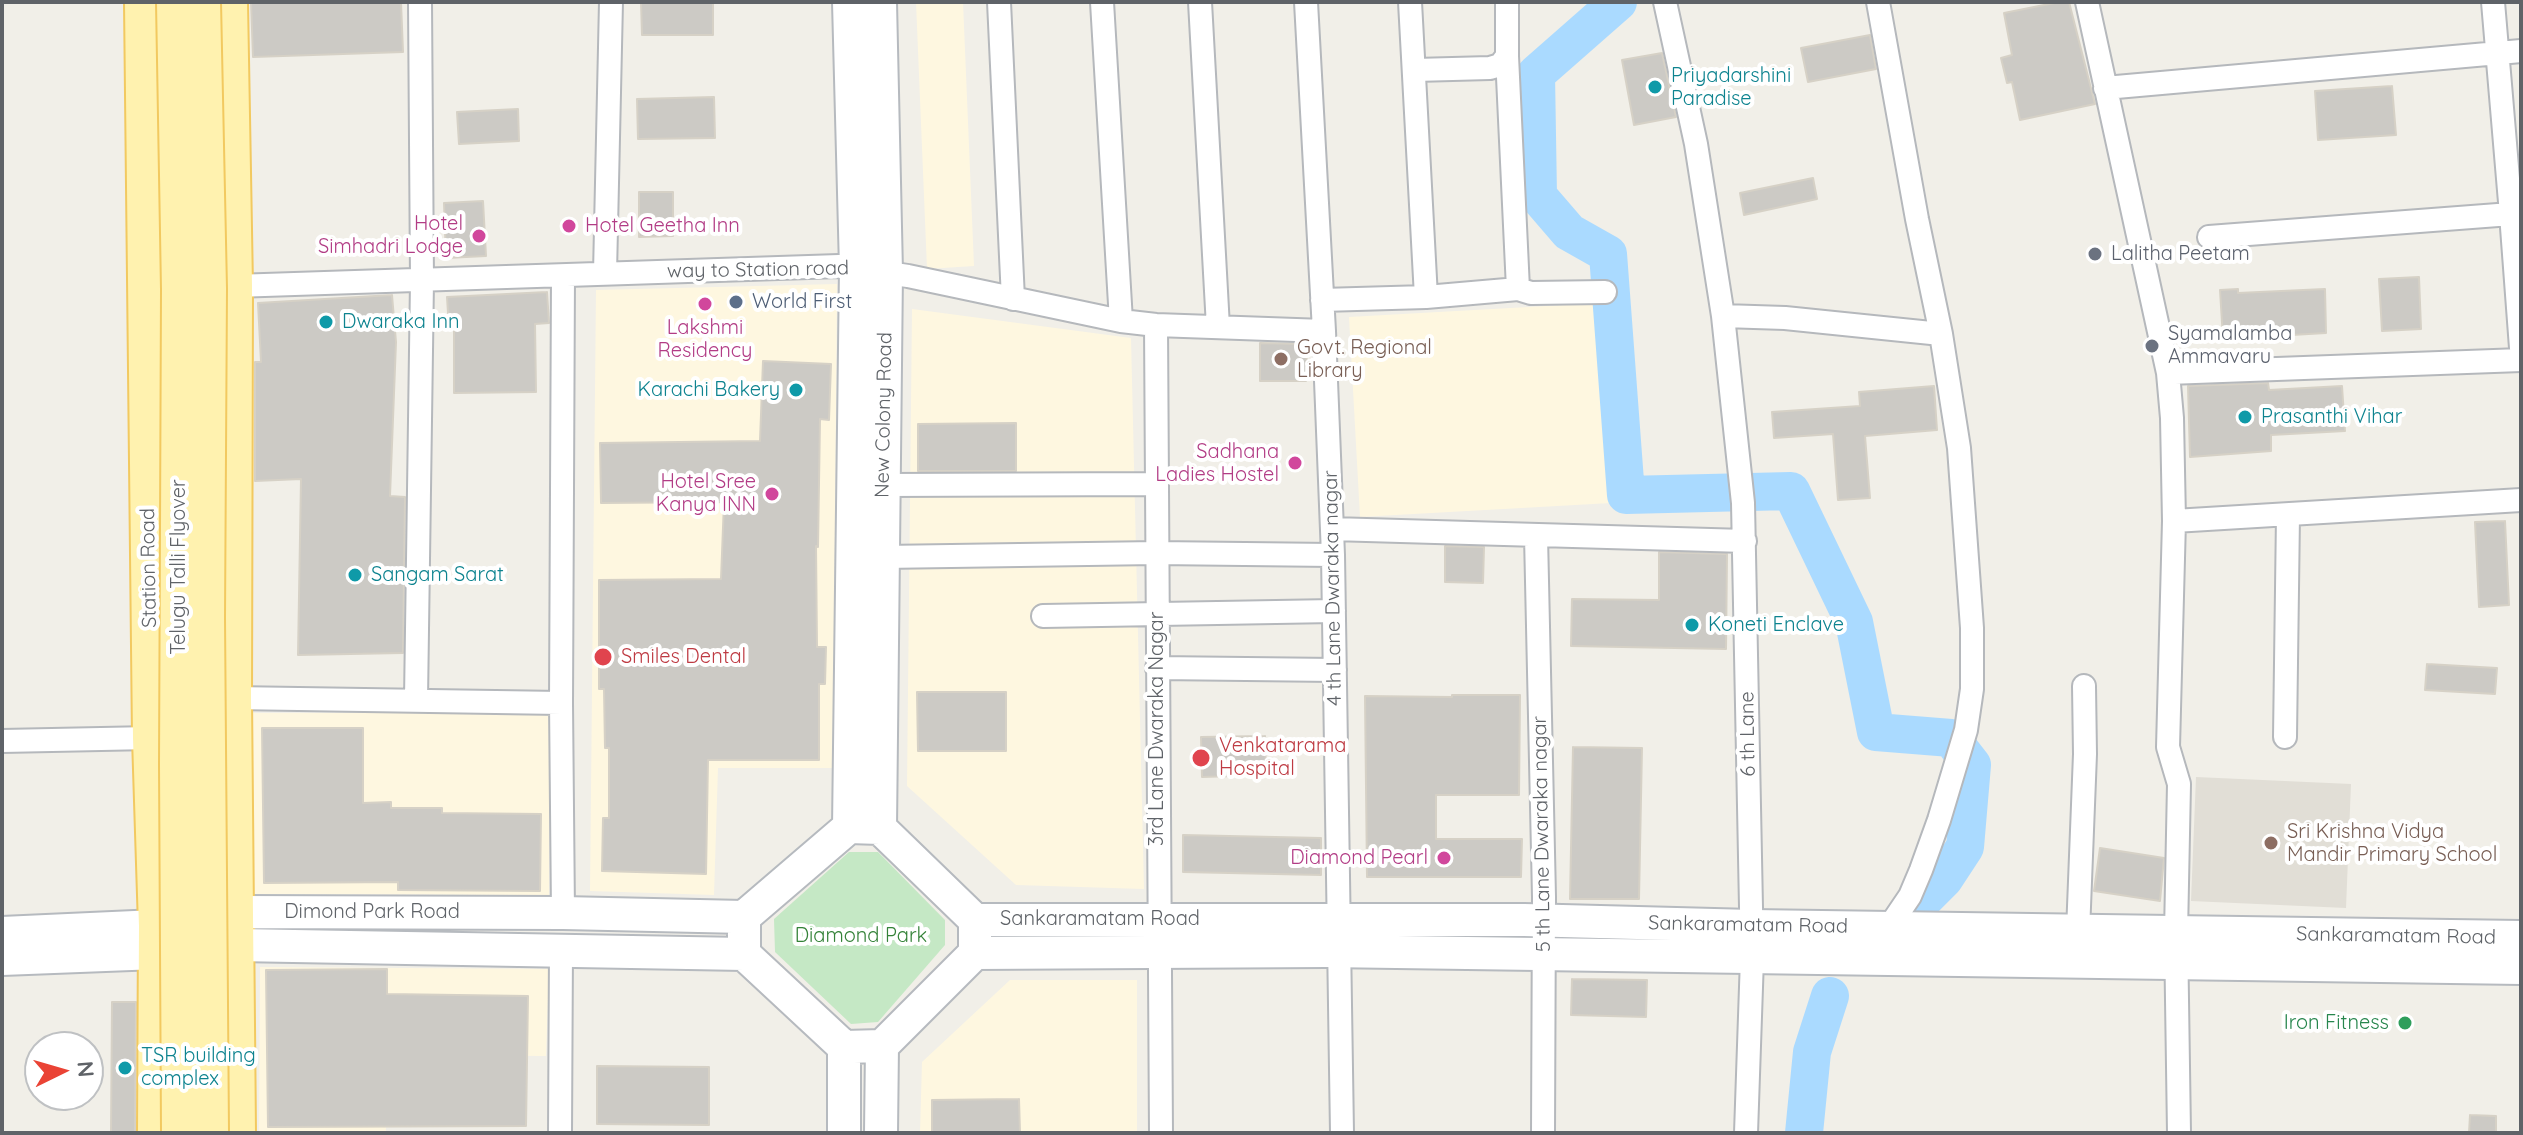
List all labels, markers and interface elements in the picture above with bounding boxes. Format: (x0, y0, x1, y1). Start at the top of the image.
place label: Priyadarshini Paradise (1671, 64, 1791, 111)
marker: Priyadarshini Paradise (1646, 78, 1664, 96)
place label: Hotel Simhadri Lodge (318, 212, 463, 259)
place label: Hotel Geetha Inn (585, 214, 740, 238)
marker: Hotel Geetha Inn (560, 217, 578, 235)
marker: Hotel Simhadri Lodge (470, 227, 488, 245)
place label: Lalitha Peetam (2111, 242, 2250, 266)
marker: Lalitha Peetam (2086, 245, 2104, 263)
street label: way to Station road (667, 256, 849, 284)
place label: World First (752, 290, 852, 314)
marker: World First (727, 293, 745, 311)
marker: Lakshmi Residency (696, 295, 714, 313)
place label: Dwaraka Inn (342, 310, 460, 334)
marker: Dwaraka Inn (317, 313, 335, 331)
place label: Lakshmi Residency (658, 316, 752, 363)
place label: Syamalamba Ammavaru (2168, 322, 2292, 369)
street label: New Colony Road (871, 332, 897, 498)
place label: Govt. Regional Library (1297, 336, 1432, 383)
marker: Syamalamba Ammavaru (2143, 337, 2161, 355)
marker: Govt. Regional Library (1272, 350, 1290, 368)
place label: Karachi Bakery (638, 378, 780, 402)
marker: Karachi Bakery (787, 381, 805, 399)
place label: Prasanthi Vihar (2261, 405, 2402, 429)
marker: Prasanthi Vihar (2236, 408, 2254, 426)
place label: Sadhana Ladies Hostel (1155, 440, 1279, 487)
marker: Sadhana Ladies Hostel (1286, 454, 1304, 472)
place label: Hotel Sree Kanya INN (656, 470, 756, 517)
street label: 4 th Lane Dwaraka nagar (1319, 470, 1347, 706)
street label: Telugu Talli Flyover (167, 479, 191, 655)
marker: Hotel Sree Kanya INN (763, 485, 781, 503)
street label: Station Road (136, 508, 162, 628)
place label: Sangam Sarat (371, 563, 504, 587)
marker: Sangam Sarat (346, 566, 364, 584)
street label: 3rd Lane Dwaraka Nagar (1145, 612, 1169, 846)
place label: Koneti Enclave (1708, 613, 1844, 637)
marker: Koneti Enclave (1683, 616, 1701, 634)
place label: Smiles Dental (621, 645, 746, 669)
marker: Smiles Dental (592, 646, 614, 668)
street label: 6 th Lane (1735, 691, 1761, 777)
street label: 5 th Lane Dwaraka nagar (1528, 716, 1556, 952)
place label: Venkatarama Hospital (1219, 734, 1346, 781)
marker: Venkatarama Hospital (1190, 747, 1212, 769)
place label: Sri Krishna Vidya Mandir Primary School (2287, 820, 2497, 867)
marker: Sri Krishna Vidya Mandir Primary School (2262, 834, 2280, 852)
place label: Diamond Pearl (1290, 846, 1428, 870)
marker: Diamond Pearl (1435, 849, 1453, 867)
street label: Dimond Park Road (284, 900, 460, 924)
street label: Sankaramatam Road (1000, 907, 1200, 931)
street label: Sankaramatam Road (1648, 911, 1848, 939)
street label: Sankaramatam Road (2296, 922, 2496, 950)
park label: Diamond Park (795, 924, 927, 948)
place label: Iron Fitness (2284, 1011, 2389, 1035)
marker: Iron Fitness (2396, 1014, 2414, 1032)
north arrow (24, 1031, 104, 1111)
place label: TSR building complex (141, 1044, 256, 1091)
marker: TSR building complex (116, 1059, 134, 1077)
text: N (71, 1060, 101, 1078)

